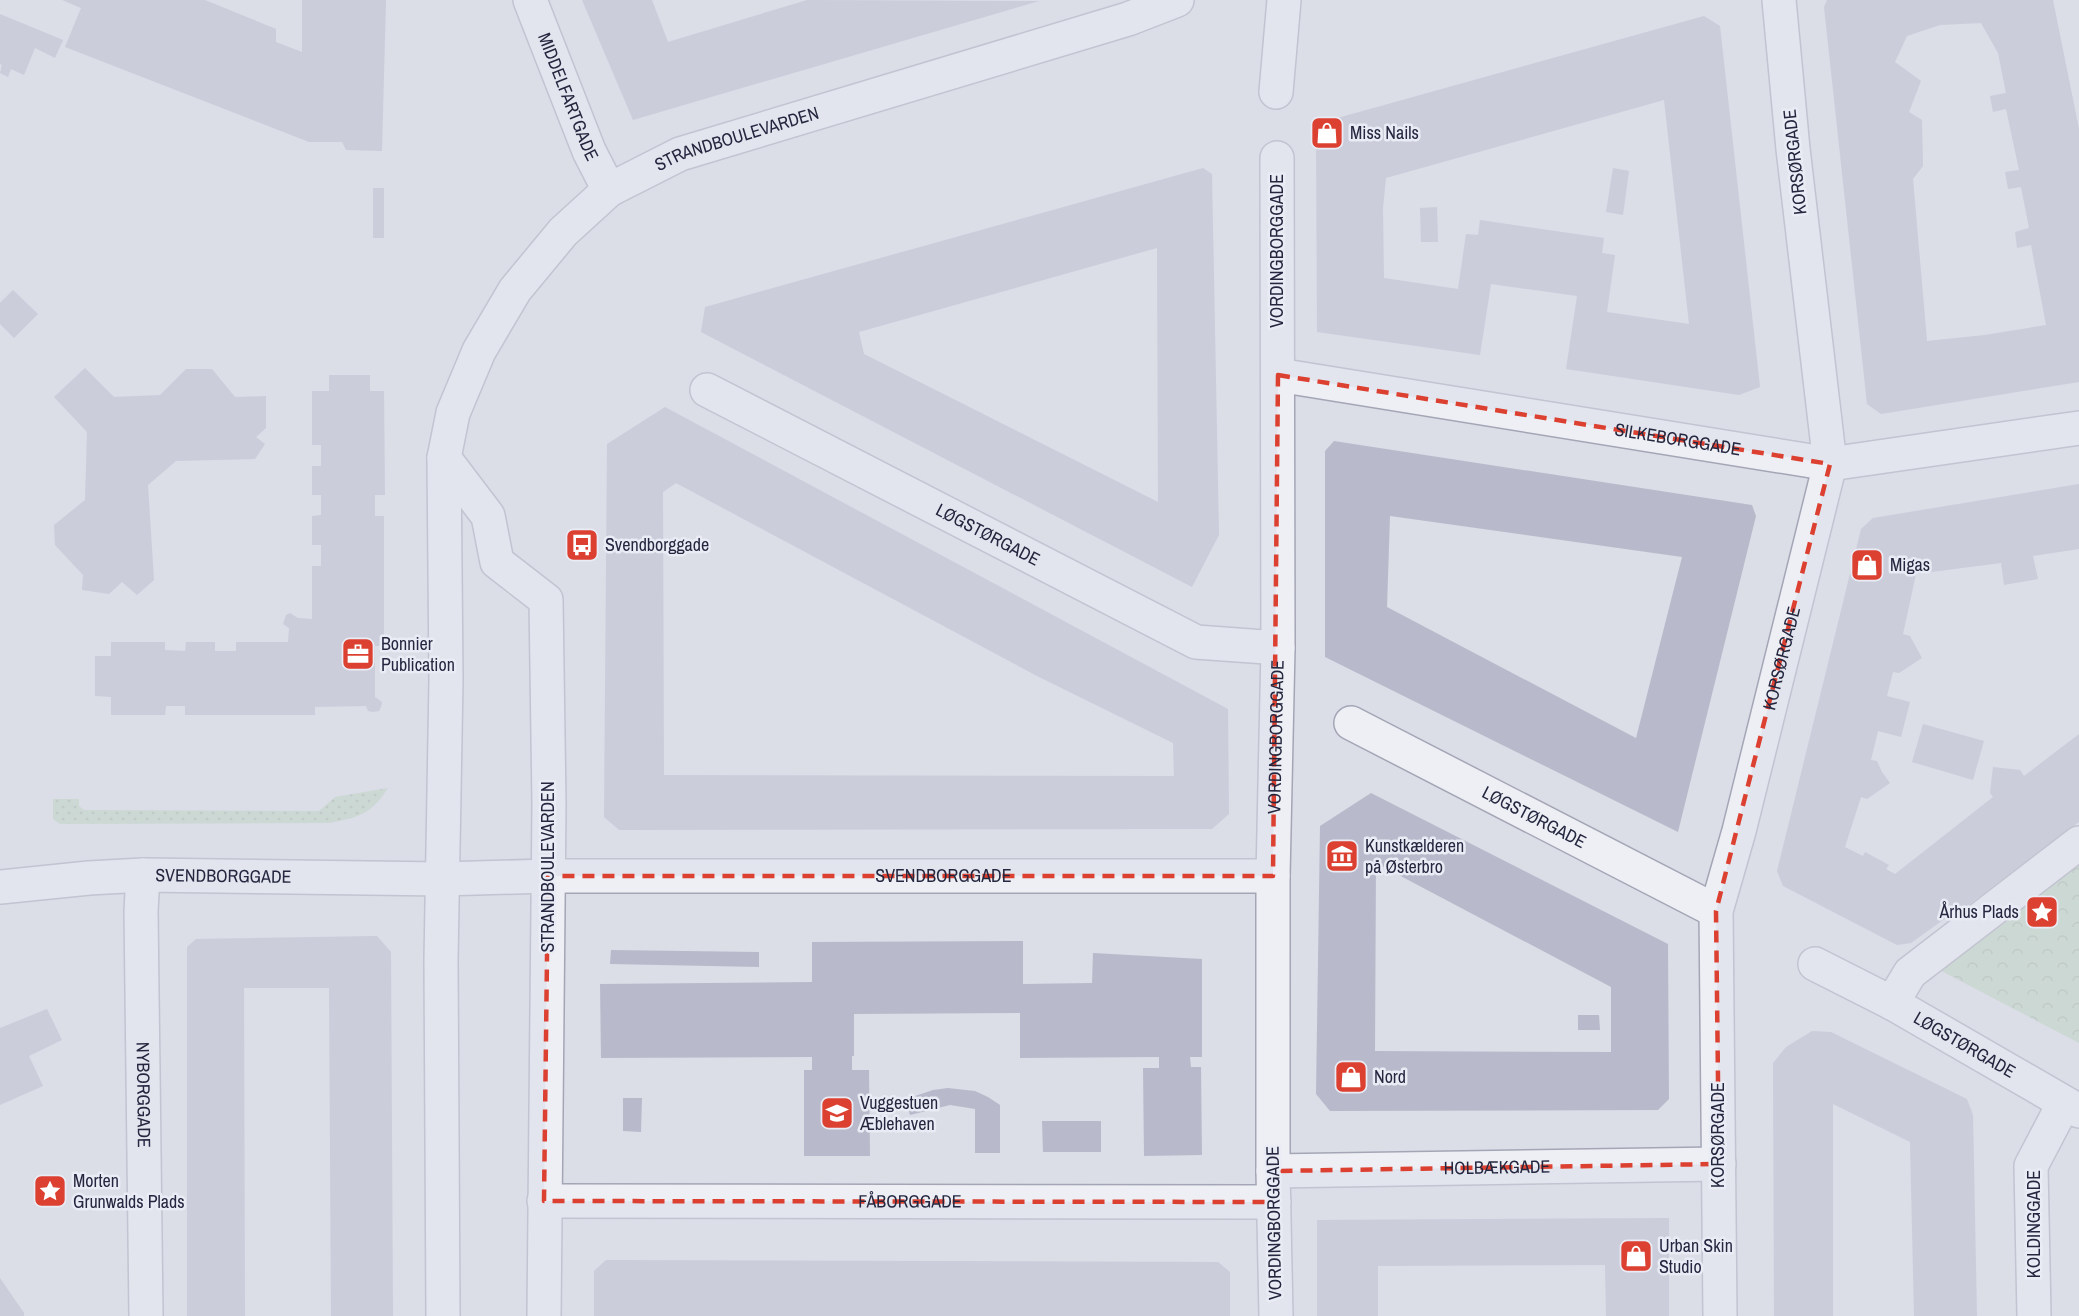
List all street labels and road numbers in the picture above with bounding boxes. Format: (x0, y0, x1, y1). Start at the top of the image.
street label: MIDDELFARTGADE (532, 29, 605, 165)
street label: STRANDBOULEVARDEN (650, 100, 822, 177)
street label: KORSØRGADE (1777, 108, 1812, 216)
street label: VORDINGBORGGADE (1264, 174, 1289, 328)
street label: SILKEBORGGADE (1613, 417, 1743, 461)
street label: LØGSTØRGADE (932, 497, 1044, 571)
street label: KORSØRGADE (1756, 604, 1806, 713)
street label: VORDINGBORGGADE (1261, 660, 1290, 814)
street label: LØGSTØRGADE (1478, 780, 1591, 854)
street label: STRANDBOULEVARDEN (535, 781, 560, 953)
street label: SVENDBORGGADE (155, 862, 292, 889)
street label: SVENDBORGGADE (875, 863, 1012, 888)
street label: LØGSTØRGADE (1909, 1005, 2020, 1084)
street label: NYBORGGADE (131, 1042, 157, 1148)
street label: KORSØRGADE (1705, 1082, 1730, 1188)
street label: VORDINGBORGGADE (1260, 1146, 1287, 1300)
street label: HOLBÆKGADE (1443, 1154, 1551, 1180)
street label: KOLDINGGADE (2021, 1170, 2046, 1278)
street label: FÅBORGGADE (858, 1188, 962, 1214)

